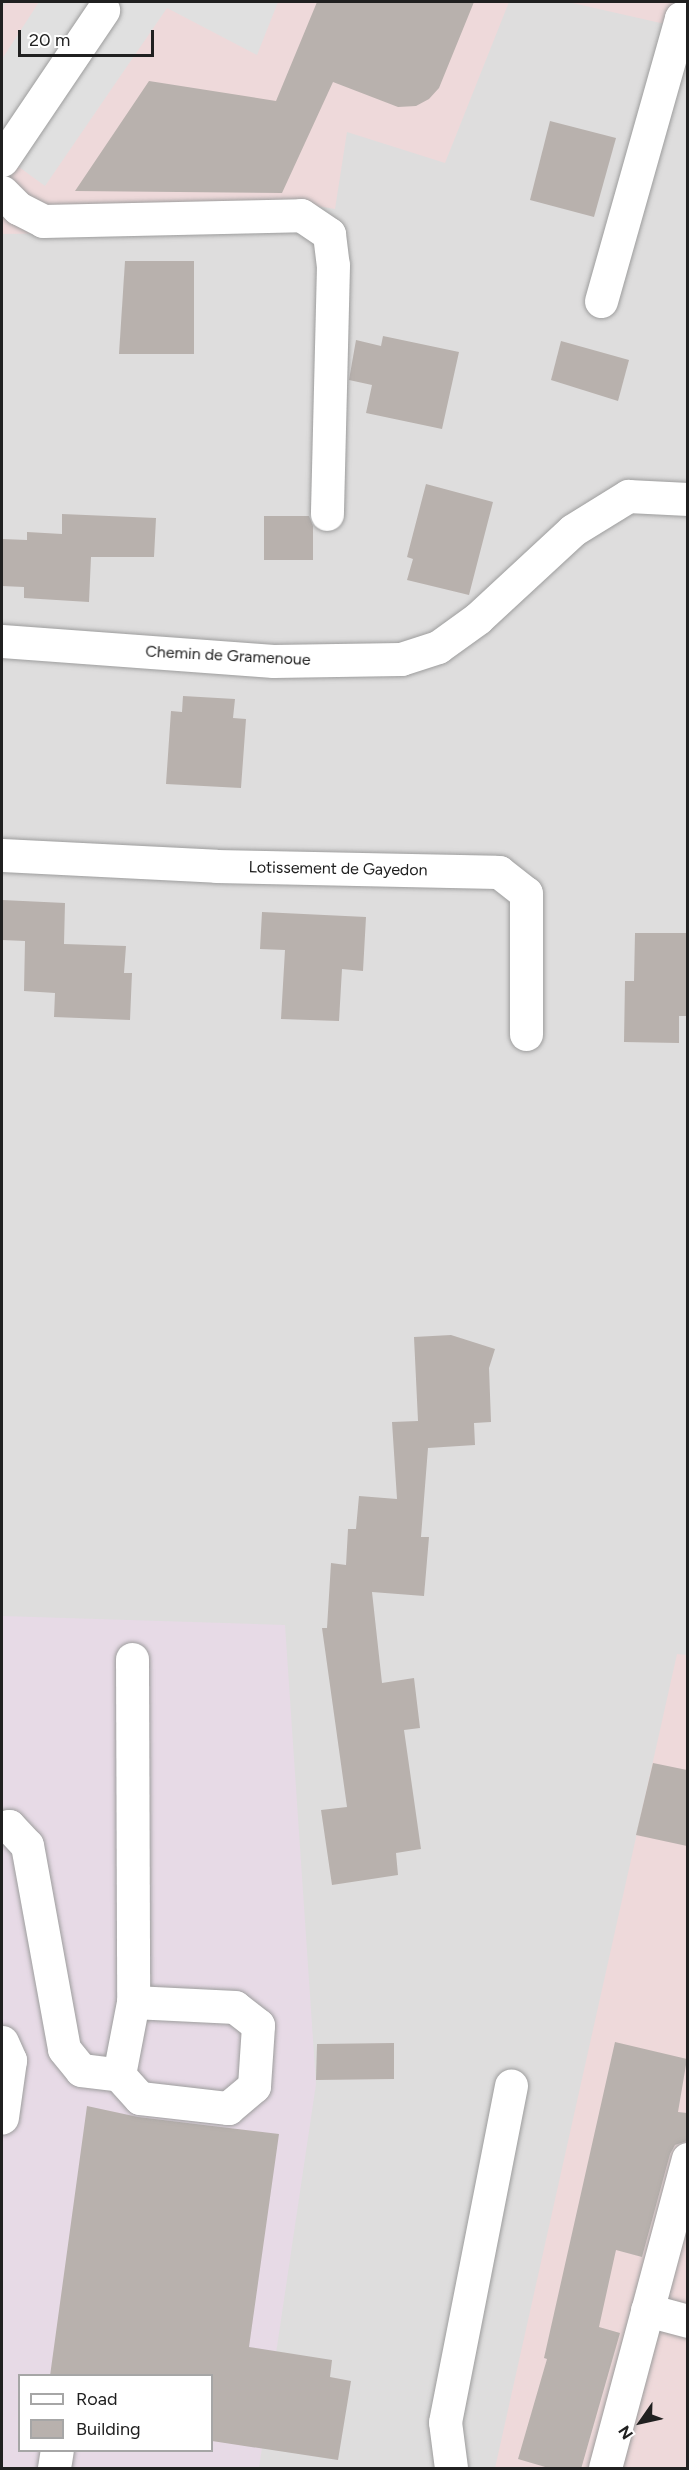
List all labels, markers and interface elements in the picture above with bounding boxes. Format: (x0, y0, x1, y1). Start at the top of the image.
scale bar (21, 18, 158, 56)
text: 20 m (29, 29, 70, 51)
street label: Chemin de Gramenoue (145, 642, 311, 670)
street label: Lotissement de Gayedon (248, 858, 428, 880)
legend (18, 2374, 213, 2452)
text: Road (76, 2388, 117, 2410)
north arrow (611, 2392, 671, 2452)
text: Building (76, 2418, 141, 2440)
text: N (614, 2422, 637, 2443)

